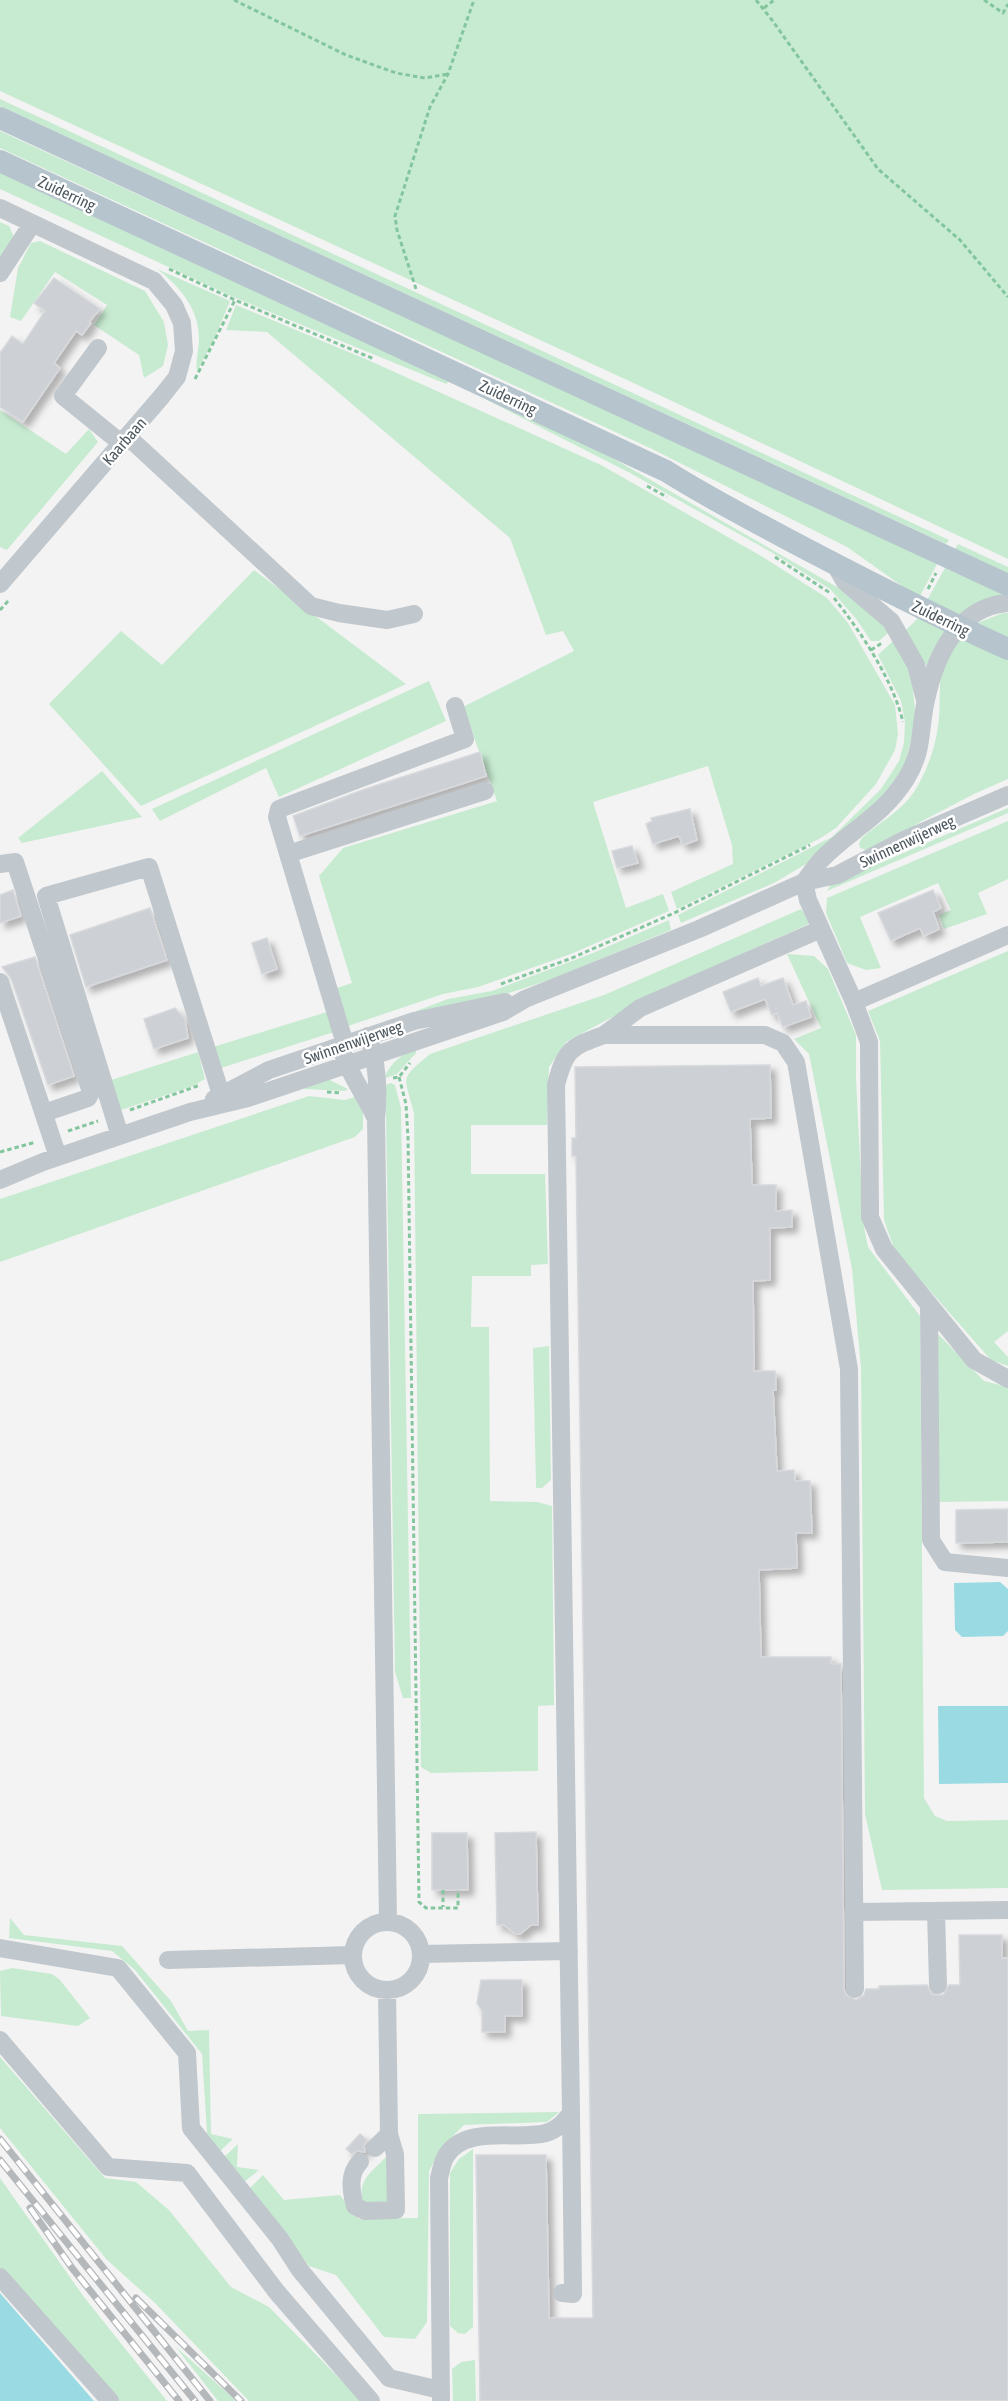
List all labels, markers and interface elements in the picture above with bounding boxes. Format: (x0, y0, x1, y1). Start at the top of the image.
street label: Zuiderring (35, 172, 99, 215)
street label: Zuiderring (476, 376, 540, 419)
street label: Kaarbaan (98, 413, 150, 469)
street label: Zuiderring (909, 596, 973, 640)
street label: Swinnenwijerweg (857, 811, 958, 872)
street label: Swinnenwijerweg (301, 1017, 405, 1068)

